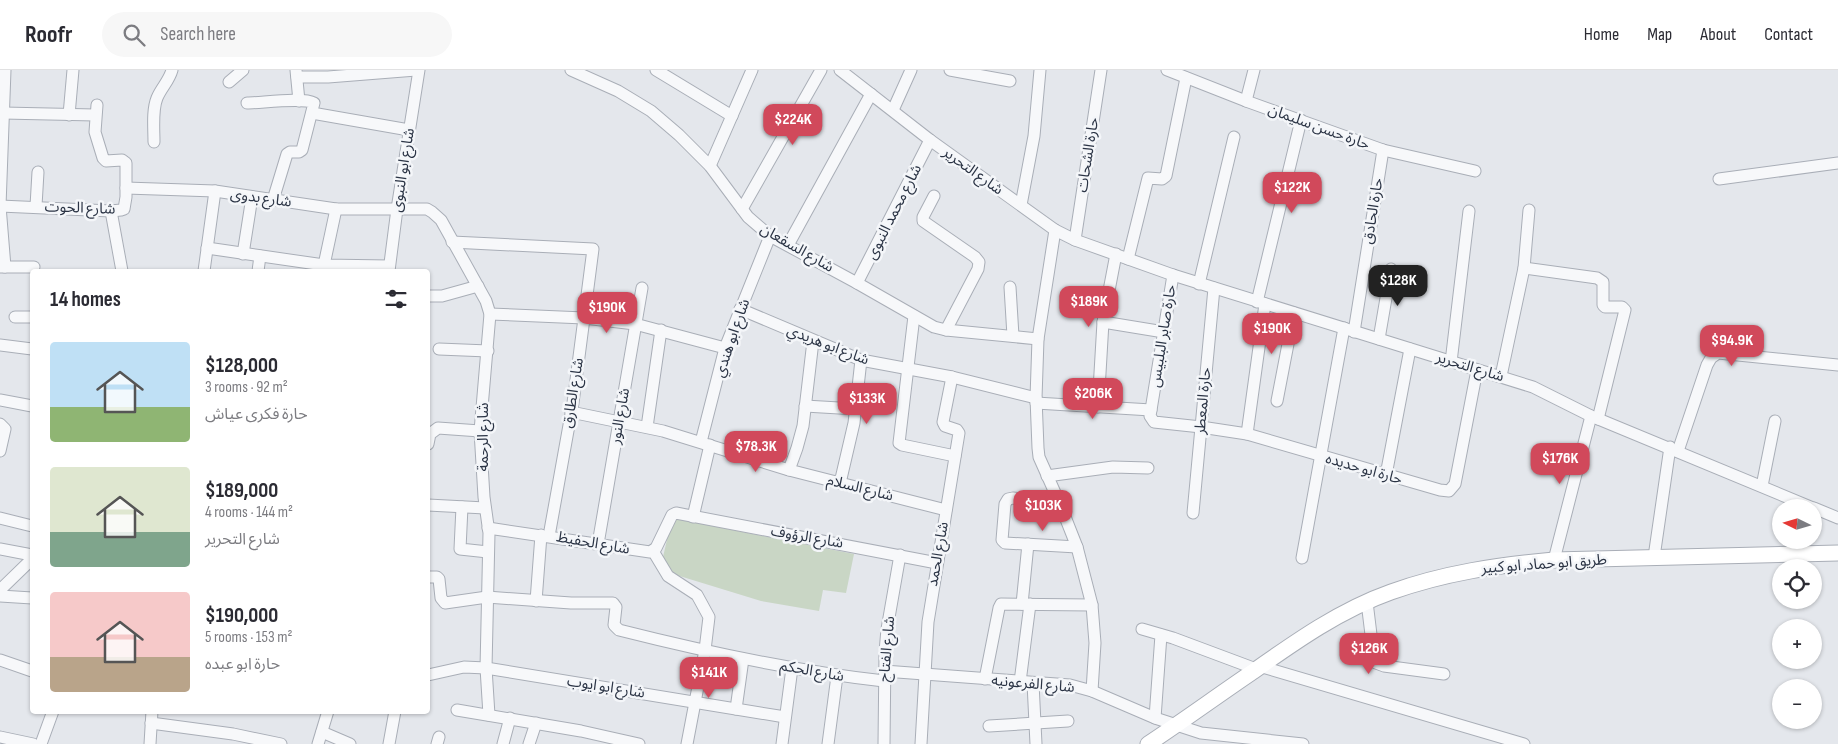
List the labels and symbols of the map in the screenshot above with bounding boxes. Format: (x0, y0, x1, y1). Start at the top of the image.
street label: حارة حسن سليمان (1266, 100, 1373, 154)
pin: $224K (758, 104, 828, 146)
street label: حارة الشحات (1073, 116, 1103, 194)
street label: شارع ابو النبوى (387, 126, 421, 214)
street label: شارع التحرير (937, 142, 1007, 201)
street label: شارع محمد النبوى (862, 161, 928, 264)
pin: $122K (1257, 172, 1327, 214)
street label: حارة الحادق (1358, 176, 1388, 245)
street label: شارع بدوى (229, 184, 293, 214)
street label: شارع الحوت (44, 197, 116, 221)
street label: شارع السقعان (756, 219, 837, 279)
pin: $128K (1363, 264, 1433, 307)
street label: حارة صابر البلبيس (1146, 283, 1181, 389)
pin: $189K (1054, 286, 1124, 328)
pin: $190K (572, 292, 642, 334)
street label: شارع ابو هندي (710, 296, 756, 380)
pin: $190K (1237, 312, 1307, 355)
street label: شارع ابو هريدي (783, 321, 872, 371)
pin: $94.9K (1691, 324, 1773, 367)
street label: شارع التحرير (1432, 347, 1507, 388)
street label: شارع الطارق (558, 356, 590, 430)
street label: حارة المعطر (1191, 367, 1215, 436)
pin: $206K (1058, 378, 1128, 420)
pin: $133K (832, 382, 902, 425)
street label: شارع النور (606, 386, 636, 447)
street label: شارع الرحمة (474, 402, 495, 472)
pin: $78.3K (715, 430, 797, 473)
pin: $176K (1525, 442, 1595, 485)
street label: حارة ابو حديده (1323, 449, 1405, 489)
street label: شارع السلام (824, 471, 896, 507)
pin: $103K (1008, 490, 1078, 532)
north arrow (1772, 499, 1822, 549)
street label: شارع الحمد (923, 520, 955, 588)
street label: شارع الرؤوف (769, 521, 845, 555)
street label: شارع الحفيظ (554, 527, 631, 561)
street label: طريق ابو حماد, ابو كبير (1480, 550, 1607, 578)
street label: شارع الفتاح (875, 615, 901, 683)
pin: $126K (1334, 632, 1404, 675)
pin: $141K (674, 656, 744, 699)
street label: شارع الحكم (778, 656, 846, 688)
street label: شارع ابو ايوب (565, 671, 647, 705)
street label: شارع الفرعونيه (990, 671, 1076, 699)

